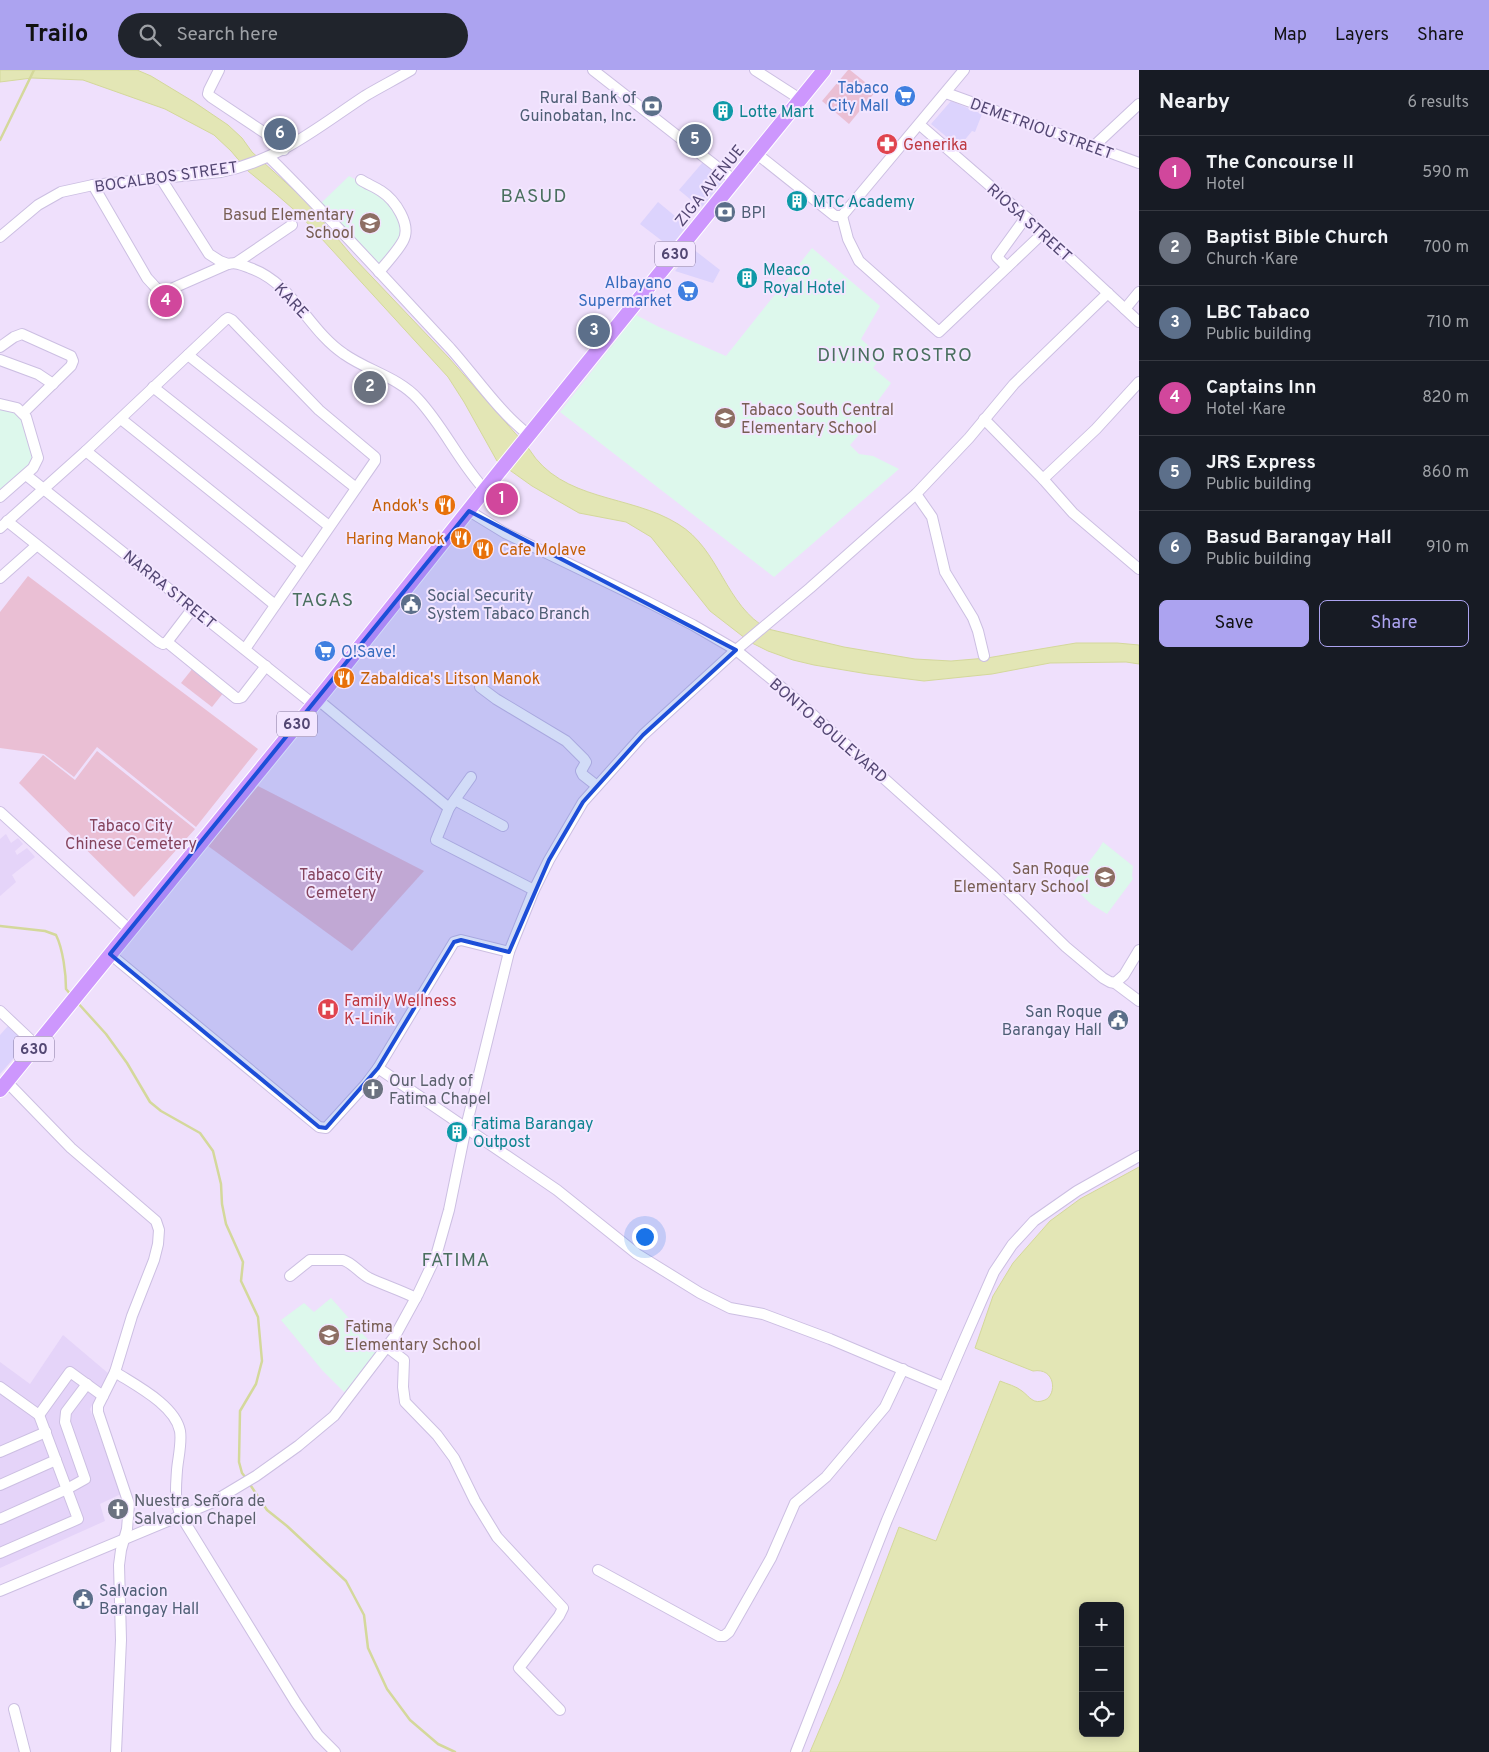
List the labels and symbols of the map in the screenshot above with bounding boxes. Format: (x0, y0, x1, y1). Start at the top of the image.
place label: Tabaco City Mall (827, 79, 889, 117)
supermarket icon: Tabaco City Mall (893, 84, 917, 108)
place label: Rural Bank of Guinobatan, Inc. (519, 89, 637, 127)
bank icon: Rural Bank of Guinobatan, Inc. (640, 94, 664, 118)
street label: DEMETRIOU STREET (967, 95, 1116, 165)
building icon: Lotte Mart (711, 99, 735, 123)
place label: Lotte Mart (739, 103, 814, 123)
pin: 6 (264, 115, 296, 153)
pin: 5 (679, 121, 711, 159)
pharmacy icon: Generika (875, 132, 899, 156)
place label: Generika (903, 136, 968, 156)
street label: ZIGA AVENUE (671, 141, 750, 231)
street label: BOCALBOS STREET (93, 158, 239, 198)
street label: RIOSA STREET (982, 180, 1075, 267)
district label: BASUD (501, 185, 567, 209)
building icon: MTC Academy (785, 189, 809, 213)
place label: MTC Academy (813, 193, 915, 213)
bank icon: BPI (713, 200, 737, 224)
place label: BPI (741, 204, 766, 224)
place label: Basud Elementary School (223, 206, 354, 244)
school or university icon: Basud Elementary School (358, 211, 382, 235)
road number: 630 (655, 242, 695, 266)
place label: Meaco Royal Hotel (763, 261, 845, 299)
building icon: Meaco Royal Hotel (735, 266, 759, 290)
place label: Albayano Supermarket (578, 274, 672, 312)
street label: KARE (269, 279, 312, 323)
supermarket icon: Albayano Supermarket (676, 279, 700, 303)
pin: 4 (150, 282, 182, 320)
pin: 3 (578, 312, 610, 350)
district label: DIVINO ROSTRO (817, 344, 973, 368)
pin: 2 (354, 368, 386, 406)
place label: Tabaco South Central Elementary School (741, 401, 894, 439)
school or university icon: Tabaco South Central Elementary School (713, 406, 737, 430)
pin: 1 (486, 480, 518, 518)
restaurant icon: Andok's (433, 493, 457, 517)
place label: Andok's (372, 497, 429, 517)
restaurant icon: Haring Manok (449, 526, 473, 550)
place label: Haring Manok (346, 530, 445, 550)
restaurant icon: Cafe Molave (471, 537, 495, 561)
place label: Cafe Molave (499, 541, 586, 561)
street label: NARRA STREET (118, 547, 219, 634)
place label: Social Security System Tabaco Branch (427, 587, 590, 625)
district label: TAGAS (292, 589, 354, 613)
public building icon: Social Security System Tabaco Branch (399, 592, 423, 616)
supermarket icon: O!Save! (313, 639, 337, 663)
place label: O!Save! (341, 643, 396, 663)
restaurant icon: Zabaldica's Litson Manok (332, 666, 356, 690)
place label: Zabaldica's Litson Manok (360, 670, 540, 690)
street label: BONTO BOULEVARD (765, 675, 891, 788)
road number: 630 (277, 712, 317, 736)
park label: Tabaco City Chinese Cemetery (65, 817, 197, 855)
place label: San Roque Elementary School (953, 860, 1089, 898)
school or university icon: San Roque Elementary School (1093, 865, 1117, 889)
park label: Tabaco City Cemetery (299, 866, 383, 904)
place label: Family Wellness K-Linik (344, 992, 457, 1030)
hospital icon: Family Wellness K-Linik (316, 997, 340, 1021)
place label: San Roque Barangay Hall (1002, 1003, 1102, 1041)
public building icon: San Roque Barangay Hall (1106, 1008, 1130, 1032)
road number: 630 (14, 1036, 54, 1062)
place label: Our Lady of Fatima Chapel (389, 1072, 491, 1110)
church icon: Our Lady of Fatima Chapel (361, 1077, 385, 1101)
place label: Fatima Barangay Outpost (473, 1115, 594, 1153)
building icon: Fatima Barangay Outpost (445, 1120, 469, 1144)
your location (632, 1224, 658, 1250)
district label: FATIMA (422, 1249, 490, 1273)
place label: Fatima Elementary School (345, 1318, 481, 1356)
school or university icon: Fatima Elementary School (317, 1323, 341, 1347)
place label: Nuestra Señora de Salvacion Chapel (134, 1492, 265, 1530)
church icon: Nuestra Señora de Salvacion Chapel (106, 1497, 130, 1521)
place label: Salvacion Barangay Hall (99, 1582, 199, 1620)
public building icon: Salvacion Barangay Hall (71, 1587, 95, 1611)

